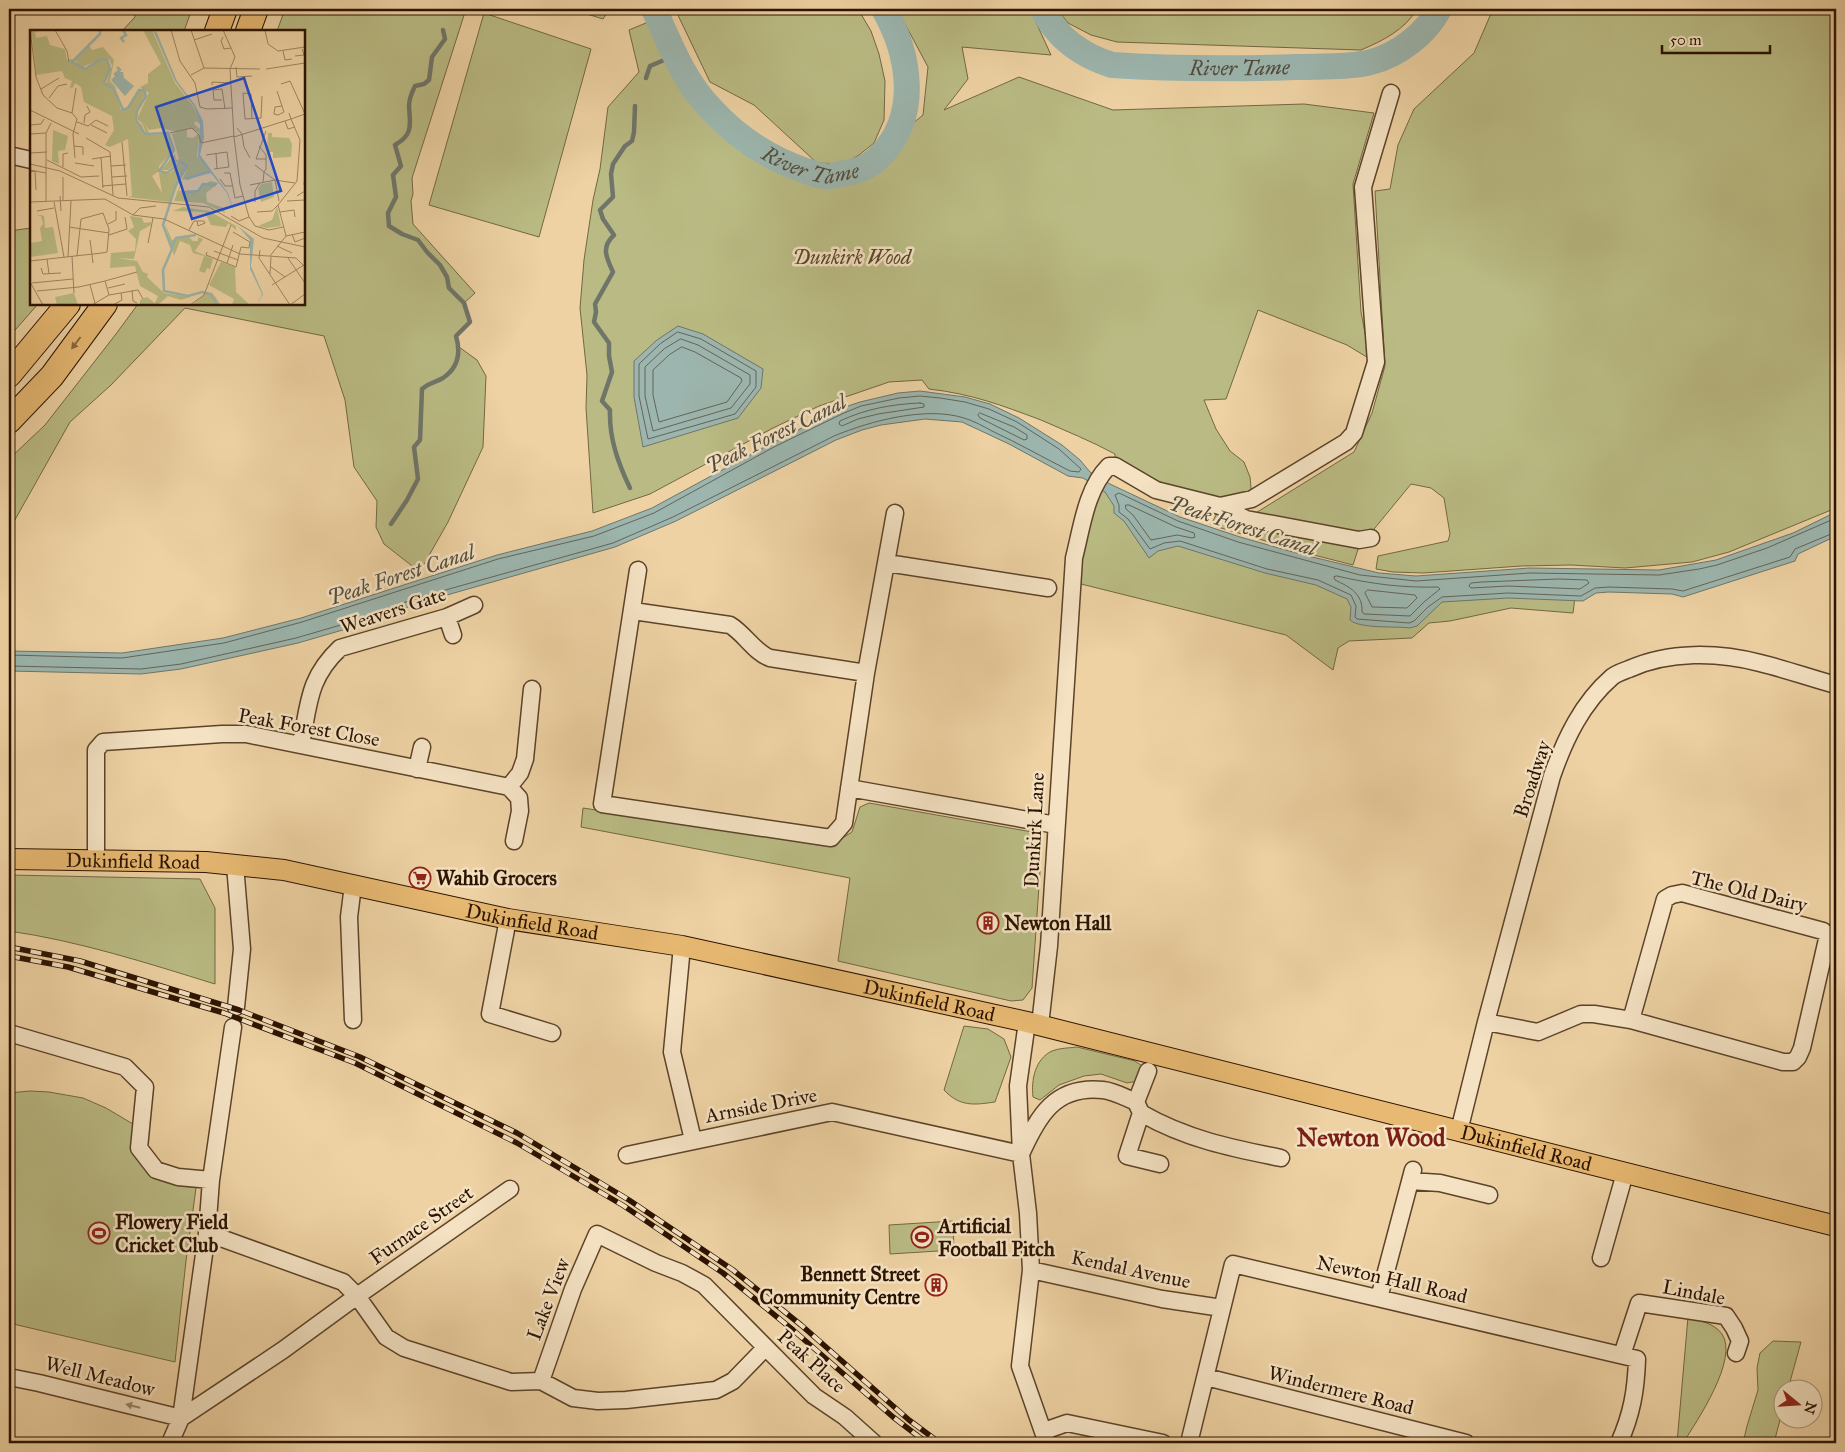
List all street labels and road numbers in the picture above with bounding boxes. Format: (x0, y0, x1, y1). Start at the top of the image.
street label: Weavers Gate (337, 582, 449, 638)
street label: Peak Forest Close (236, 703, 382, 751)
street label: Broadway (1508, 737, 1556, 821)
street label: Dunkirk Lane (1019, 772, 1049, 888)
street label: Dukinfield Road (66, 848, 200, 874)
street label: The Old Dairy (1688, 865, 1810, 917)
street label: Dukinfield Road (464, 898, 600, 945)
street label: Dukinfield Road (861, 974, 997, 1027)
street label: Arnside Drive (702, 1082, 819, 1128)
street label: Dukinfield Road (1458, 1120, 1594, 1176)
street label: Furnace Street (365, 1180, 477, 1270)
street label: Kendal Avenue (1069, 1245, 1193, 1293)
street label: Newton Hall Road (1314, 1250, 1470, 1308)
street label: Lake View (521, 1254, 575, 1343)
street label: Lindale (1661, 1274, 1727, 1310)
street label: Peak Place (773, 1324, 851, 1398)
street label: Well Meadow (43, 1351, 158, 1401)
street label: Windermere Road (1266, 1360, 1416, 1420)

